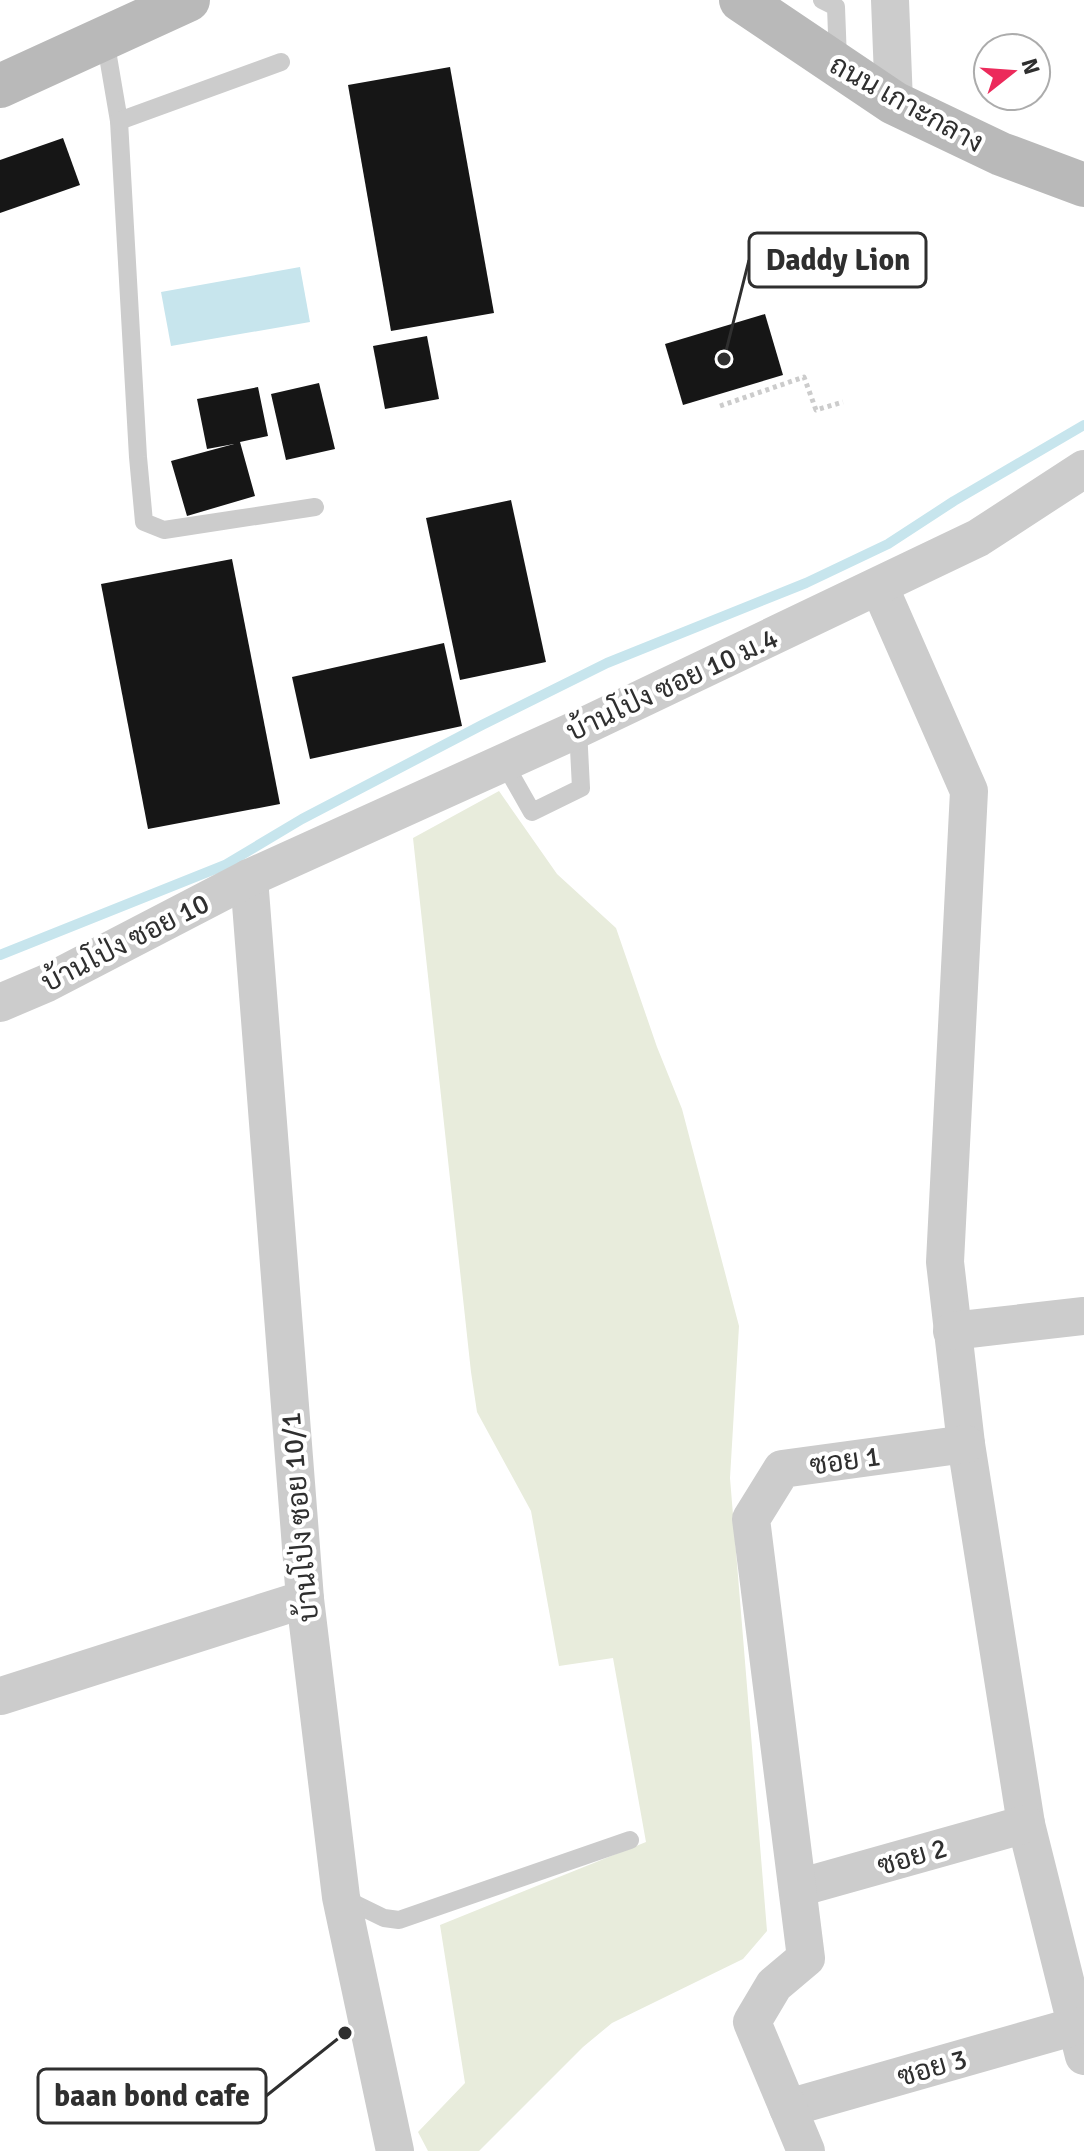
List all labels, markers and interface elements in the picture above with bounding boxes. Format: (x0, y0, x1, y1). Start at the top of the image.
north arrow (972, 32, 1052, 112)
street label: ถนน เกาะกลาง (824, 48, 989, 160)
text: N (1015, 55, 1046, 78)
callout: Daddy Lion (749, 233, 926, 287)
text: Daddy Lion (765, 242, 911, 279)
street label: บ้านโป่ง ซอย 10 ม.4 (560, 618, 783, 749)
street label: บ้านโป่ง ซอย 10 (35, 883, 215, 1000)
street label: บ้านโป่ง ซอย 10/1 (271, 1411, 326, 1623)
street label: ซอย 1 (808, 1439, 883, 1483)
street label: ซอย 2 (873, 1831, 951, 1883)
street label: ซอย 3 (893, 2042, 971, 2094)
callout: baan bond cafe (38, 2069, 266, 2123)
text: baan bond cafe (54, 2078, 250, 2115)

